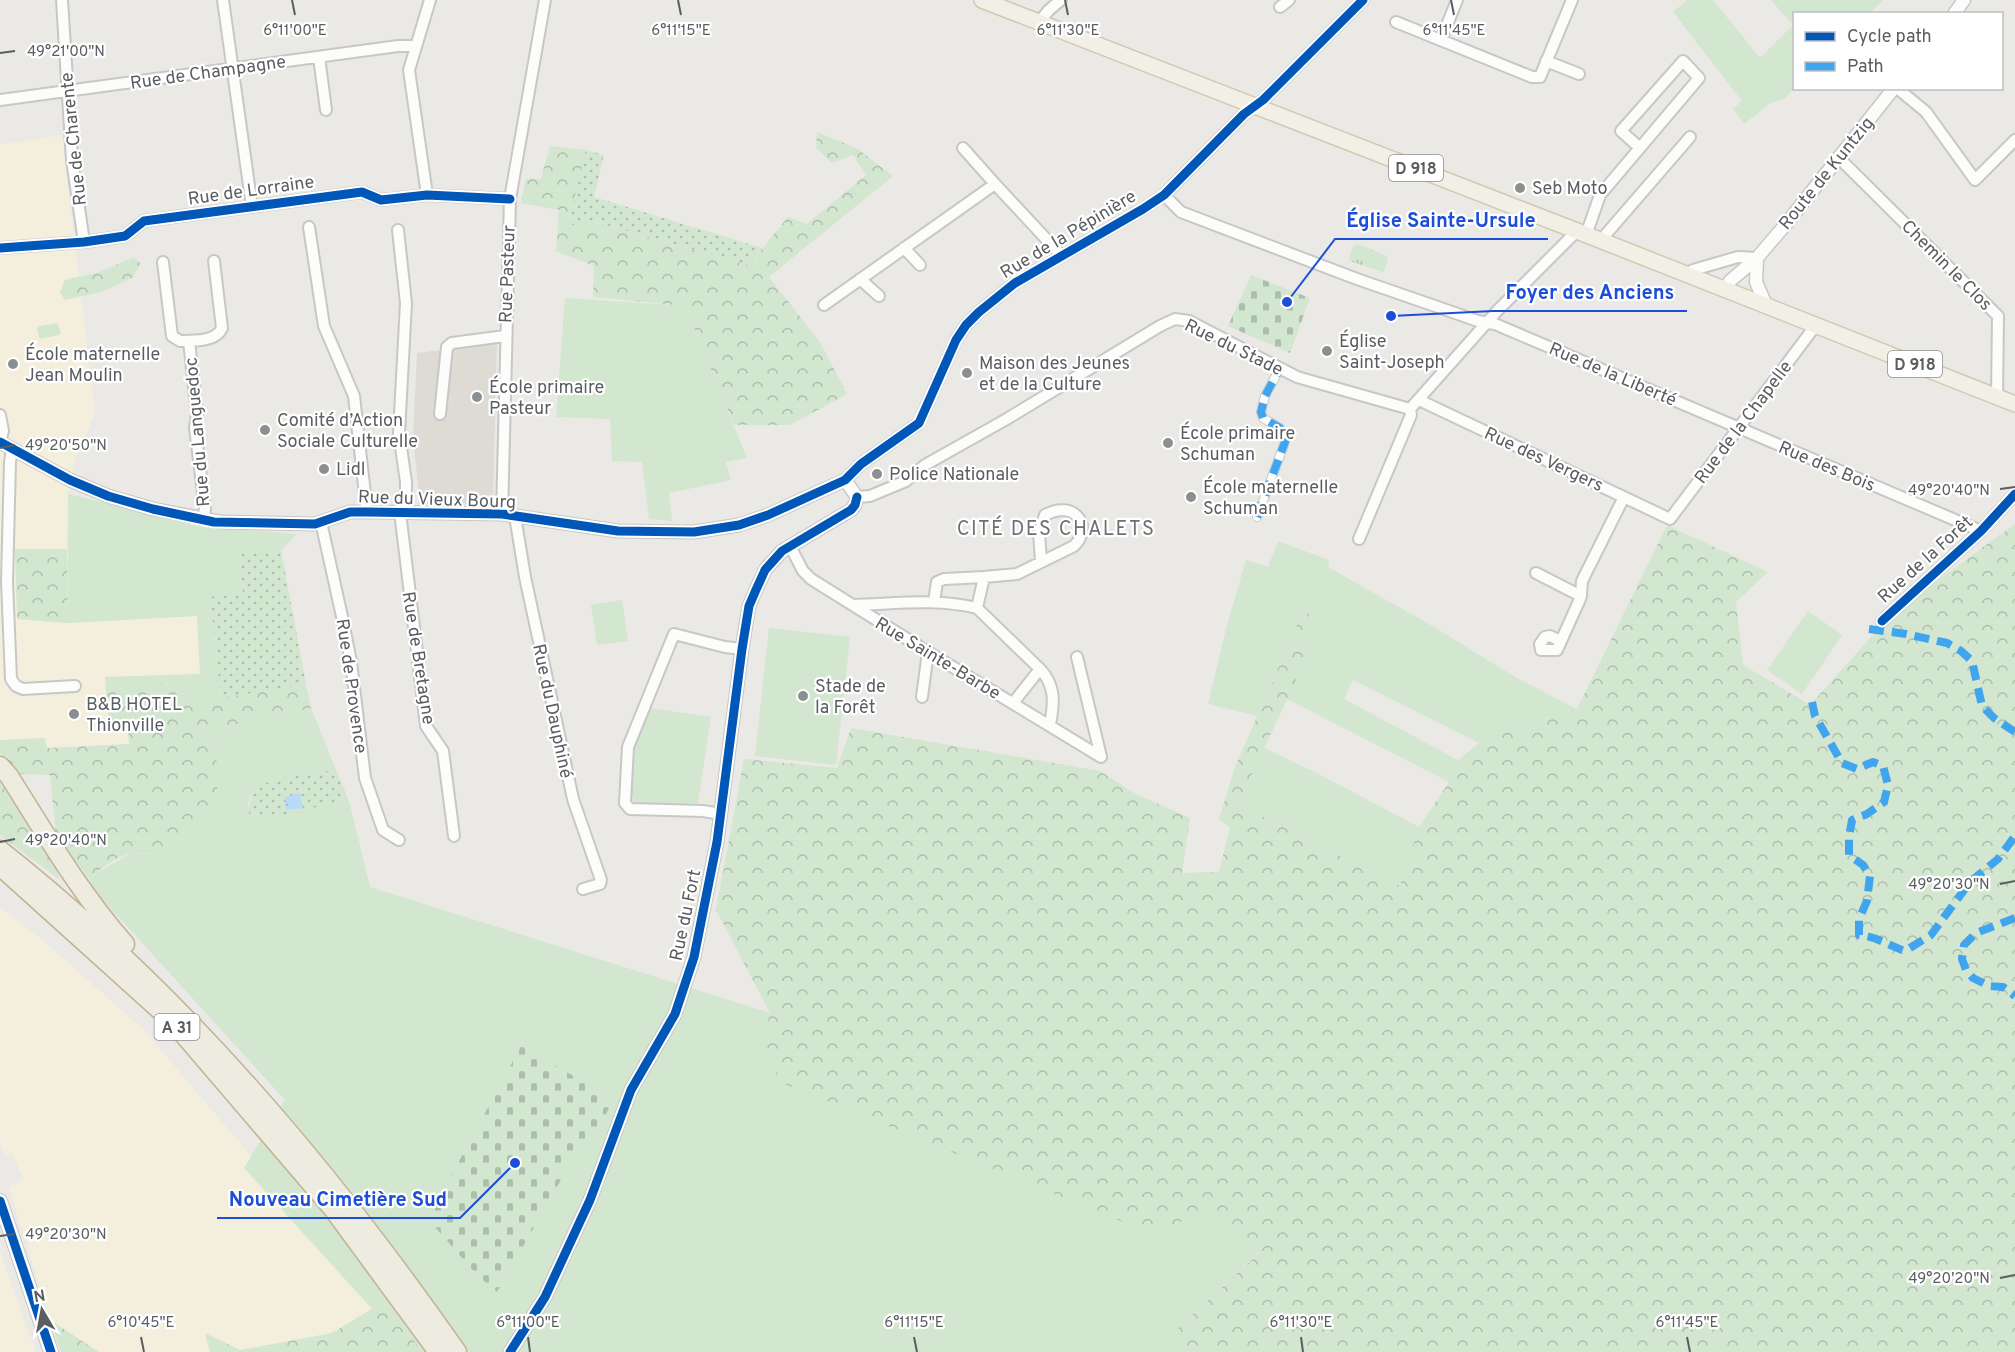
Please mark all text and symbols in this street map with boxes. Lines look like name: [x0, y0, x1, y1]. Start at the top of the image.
legend: [1793, 12, 2003, 90]
text: 6°11'00"E: [263, 22, 327, 41]
text: 6°11'15"E: [651, 22, 711, 41]
text: 6°11'30"E: [1036, 22, 1100, 41]
text: 6°11'45"E: [1422, 22, 1486, 41]
text: Cycle path: [1847, 26, 1932, 49]
text: 49°21'00"N: [27, 43, 105, 62]
street label: Rue de Champagne: [129, 51, 288, 96]
text: Path: [1847, 56, 1884, 79]
street label: Rue de Charente: [56, 71, 93, 207]
street label: Route de Kuntzig: [1775, 113, 1880, 235]
road number: D 918: [1389, 155, 1443, 181]
street label: Rue de Lorraine: [187, 171, 316, 212]
place label: Seb Moto: [1532, 178, 1608, 201]
marker: Seb Moto: [1513, 181, 1527, 195]
street label: Rue de la Pépinière: [997, 186, 1141, 285]
callout: Église Sainte-Ursule: [1335, 201, 1548, 239]
text: Église Sainte-Ursule: [1346, 207, 1536, 235]
street label: Chemin le Clos: [1896, 216, 1996, 316]
street label: Rue Pasteur: [495, 225, 522, 323]
callout: Foyer des Anciens: [1493, 273, 1687, 311]
text: Foyer des Anciens: [1506, 281, 1674, 307]
street label: Rue du Stade: [1180, 315, 1286, 382]
place label: Église Saint-Joseph: [1339, 329, 1445, 375]
street label: Rue de la Liberté: [1545, 338, 1680, 413]
place label: École maternelle Jean Moulin: [25, 342, 160, 388]
marker: Église Saint-Joseph: [1320, 344, 1334, 358]
road number: D 918: [1888, 351, 1942, 377]
place label: Maison des Jeunes et de la Culture: [979, 353, 1130, 397]
street label: Rue du Languedoc: [181, 356, 216, 508]
marker: École maternelle Jean Moulin: [6, 357, 20, 371]
street label: Rue de la Chapelle: [1690, 357, 1798, 489]
marker: Maison des Jeunes et de la Culture: [960, 366, 974, 380]
place label: École primaire Pasteur: [489, 375, 604, 421]
marker: École primaire Pasteur: [470, 390, 484, 404]
place label: Comité d’Action Sociale Culturelle: [277, 410, 418, 454]
place label: École primaire Schuman: [1180, 421, 1295, 467]
marker: Comité d’Action Sociale Culturelle: [258, 423, 272, 437]
street label: Rue des Vergers: [1480, 423, 1607, 498]
marker: École primaire Schuman: [1161, 436, 1175, 450]
text: 49°20'50"N: [25, 437, 107, 456]
street label: Rue des Bois: [1775, 437, 1878, 498]
place label: Lidl: [336, 459, 365, 482]
marker: Lidl: [317, 462, 331, 476]
place label: Police Nationale: [889, 464, 1019, 487]
marker: Police Nationale: [870, 467, 884, 481]
place label: École maternelle Schuman: [1203, 475, 1338, 521]
text: 49°20'40"N: [1908, 482, 1990, 501]
street label: Rue du Vieux Bourg: [358, 486, 516, 515]
marker: École maternelle Schuman: [1184, 490, 1198, 504]
street label: Rue de la Forêt: [1874, 511, 1978, 609]
district label: CITÉ DES CHALETS: [957, 515, 1155, 543]
street label: Rue de Bretagne: [396, 590, 439, 726]
street label: Rue Sainte-Barbe: [870, 613, 1004, 706]
street label: Rue de Provence: [330, 617, 371, 755]
street label: Rue du Dauphiné: [526, 642, 577, 781]
place label: Stade de la Forêt: [815, 676, 886, 720]
marker: Stade de la Forêt: [796, 689, 810, 703]
place label: B&B HOTEL Thionville: [86, 694, 182, 738]
marker: B&B HOTEL Thionville: [67, 707, 81, 721]
text: 49°20'40"N: [25, 832, 107, 851]
street label: Rue du Fort: [666, 868, 707, 963]
text: 49°20'30"N: [1908, 876, 1990, 895]
road number: A 31: [154, 1014, 200, 1040]
callout: Nouveau Cimetière Sud: [217, 1180, 460, 1218]
text: Nouveau Cimetière Sud: [229, 1188, 447, 1214]
text: 49°20'30"N: [25, 1226, 107, 1245]
text: 49°20'20"N: [1908, 1270, 1990, 1289]
north arrow: [12, 1280, 72, 1340]
text: N: [32, 1286, 47, 1308]
text: 6°10'45"E: [107, 1314, 175, 1333]
text: 6°11'00"E: [496, 1314, 560, 1333]
text: 6°11'15"E: [884, 1314, 944, 1333]
text: 6°11'30"E: [1269, 1314, 1333, 1333]
text: 6°11'45"E: [1655, 1314, 1719, 1333]

